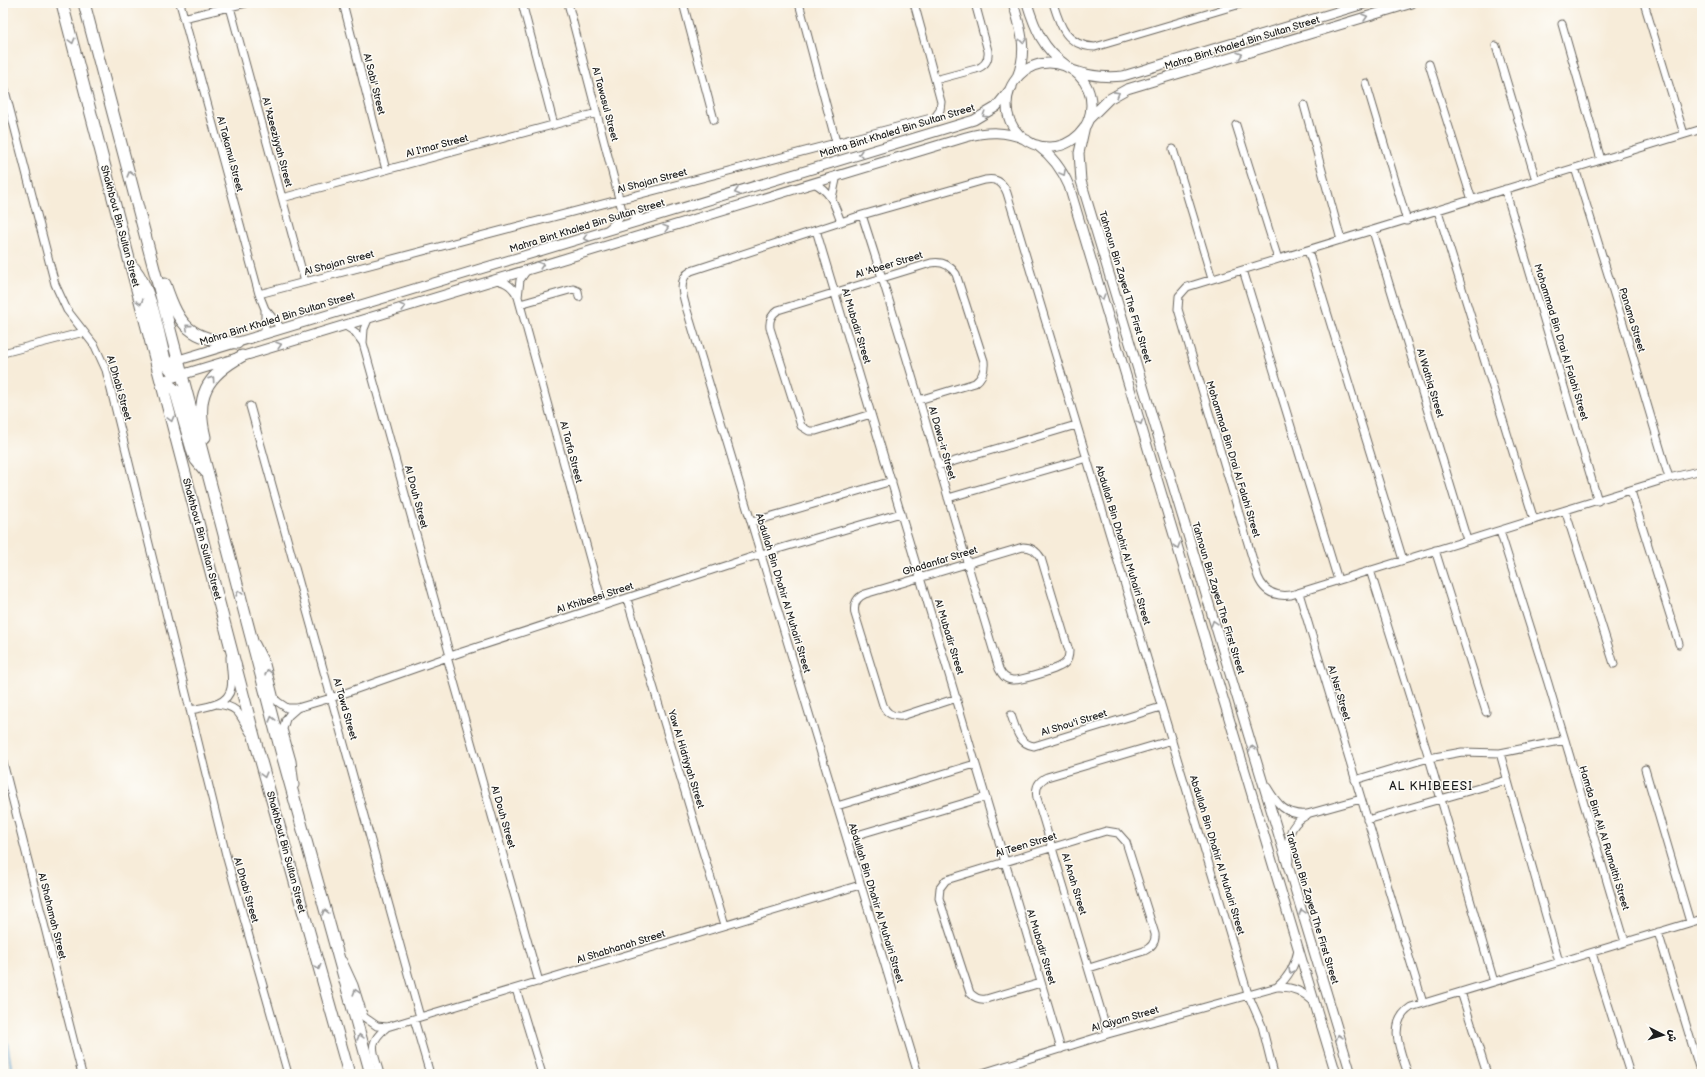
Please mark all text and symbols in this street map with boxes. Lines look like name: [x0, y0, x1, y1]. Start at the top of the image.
one-way arrow: [1361, 13, 1368, 22]
street label: Mahra Bint Khaled Bin Sultan Street: [1163, 14, 1321, 72]
one-way arrow: [67, 38, 75, 44]
one-way arrow: [1018, 38, 1027, 44]
one-way arrow: [1237, 51, 1244, 59]
street label: Al Sabi' Street: [361, 52, 387, 116]
street label: Al Tawasul Street: [589, 66, 621, 142]
one-way arrow: [1113, 92, 1120, 99]
street label: Al 'Azeeziyyah Street: [259, 96, 295, 188]
street label: Mahra Bint Khaled Bin Sultan Street: [818, 102, 976, 160]
one-way arrow: [982, 110, 989, 117]
street label: Al Takamul Street: [214, 115, 246, 193]
street label: Al I'mar Street: [405, 132, 469, 160]
one-way arrow: [858, 149, 865, 158]
street label: Shakhbout Bin Sultan Street: [98, 164, 142, 288]
street label: Al Shajan Street: [616, 166, 688, 196]
one-way arrow: [1058, 169, 1066, 177]
one-way arrow: [126, 170, 135, 177]
one-way arrow: [733, 187, 740, 196]
street label: Mahra Bint Khaled Bin Sultan Street: [508, 197, 666, 255]
street label: Tahnoun Bin Zayed The First Street: [1096, 210, 1154, 364]
one-way arrow: [662, 224, 669, 233]
one-way arrow: [582, 233, 589, 242]
street label: Al Shajan Street: [303, 248, 375, 278]
street label: Al 'Abeer Street: [854, 249, 924, 281]
one-way arrow: [538, 261, 545, 270]
street label: Mohammad Bin Drai Al Falahi Street: [1531, 262, 1591, 422]
street label: Panama Street: [1617, 286, 1647, 354]
street label: Al Mubadir Street: [839, 287, 873, 365]
street label: Mahra Bint Khaled Bin Sultan Street: [198, 290, 356, 348]
one-way arrow: [1097, 293, 1106, 300]
one-way arrow: [136, 299, 144, 305]
one-way arrow: [400, 303, 407, 312]
one-way arrow: [185, 325, 193, 332]
one-way arrow: [275, 341, 282, 350]
street label: Al Wathiq Street: [1414, 347, 1446, 419]
street label: Al Dhabi Street: [104, 354, 134, 422]
one-way arrow: [207, 376, 215, 383]
street label: Mohammad Bin Drai Al Falahi Street: [1203, 379, 1263, 539]
street label: Al Dawa-ir Street: [926, 405, 958, 481]
one-way arrow: [166, 415, 175, 422]
one-way arrow: [1135, 418, 1144, 425]
street label: Al Tarfa Street: [557, 420, 585, 484]
street label: Al Douh Street: [402, 464, 430, 530]
street label: Abdullah Bin Dhahir Al Muhairi Street: [1093, 464, 1153, 626]
street label: Shakhbout Bin Sultan Street: [180, 477, 224, 601]
street label: Abdullah Bin Dhahir Al Muhairi Street: [753, 512, 813, 674]
street label: Tahnoun Bin Zayed The First Street: [1189, 521, 1247, 675]
one-way arrow: [1172, 542, 1181, 549]
street label: Ghadanfar Street: [901, 544, 979, 578]
street label: Al Khibeesi Street: [555, 580, 635, 616]
one-way arrow: [235, 590, 243, 596]
street label: Al Mubadir Street: [932, 598, 966, 676]
one-way arrow: [1210, 620, 1219, 627]
street label: Al Nsr Street: [1325, 664, 1353, 722]
one-way arrow: [264, 669, 273, 676]
street label: Al Tawd Street: [330, 677, 360, 741]
street label: Yaw Al Hidriyyah Street: [665, 707, 707, 810]
street label: Al Shou'i Street: [1040, 707, 1108, 739]
one-way arrow: [268, 715, 277, 722]
one-way arrow: [1248, 744, 1257, 751]
street label: Hamda Bint Ali Al Rumaithi Street: [1576, 764, 1632, 912]
one-way arrow: [259, 771, 268, 778]
street label: Abdullah Bin Dhahir Al Muhairi Street: [1187, 774, 1247, 936]
district label: AL KHIBEESI: [1389, 779, 1473, 794]
street label: Al Douh Street: [488, 784, 518, 850]
street label: Shakhbout Bin Sultan Street: [264, 790, 308, 914]
street label: Abdullah Bin Dhahir Al Muhairi Street: [846, 822, 906, 984]
street label: Al Teen Street: [994, 830, 1058, 860]
street label: Tahnoun Bin Zayed The First Street: [1283, 831, 1341, 985]
street label: Al Anah Street: [1059, 852, 1089, 916]
street label: Al Dhabi Street: [231, 856, 261, 924]
street label: Al Shahamah Street: [35, 872, 69, 960]
one-way arrow: [321, 908, 330, 915]
street label: Al Mubadir Street: [1024, 908, 1058, 986]
one-way arrow: [1298, 909, 1307, 916]
street label: Al Shabhanah Street: [575, 928, 667, 966]
one-way arrow: [313, 964, 322, 971]
one-way arrow: [1288, 967, 1295, 974]
one-way arrow: [352, 989, 361, 996]
street label: Al Qiyam Street: [1090, 1004, 1160, 1034]
north arrow: [1643, 1015, 1683, 1055]
text: ش: [1665, 1029, 1680, 1043]
one-way arrow: [357, 1033, 365, 1040]
one-way arrow: [1335, 1033, 1344, 1040]

